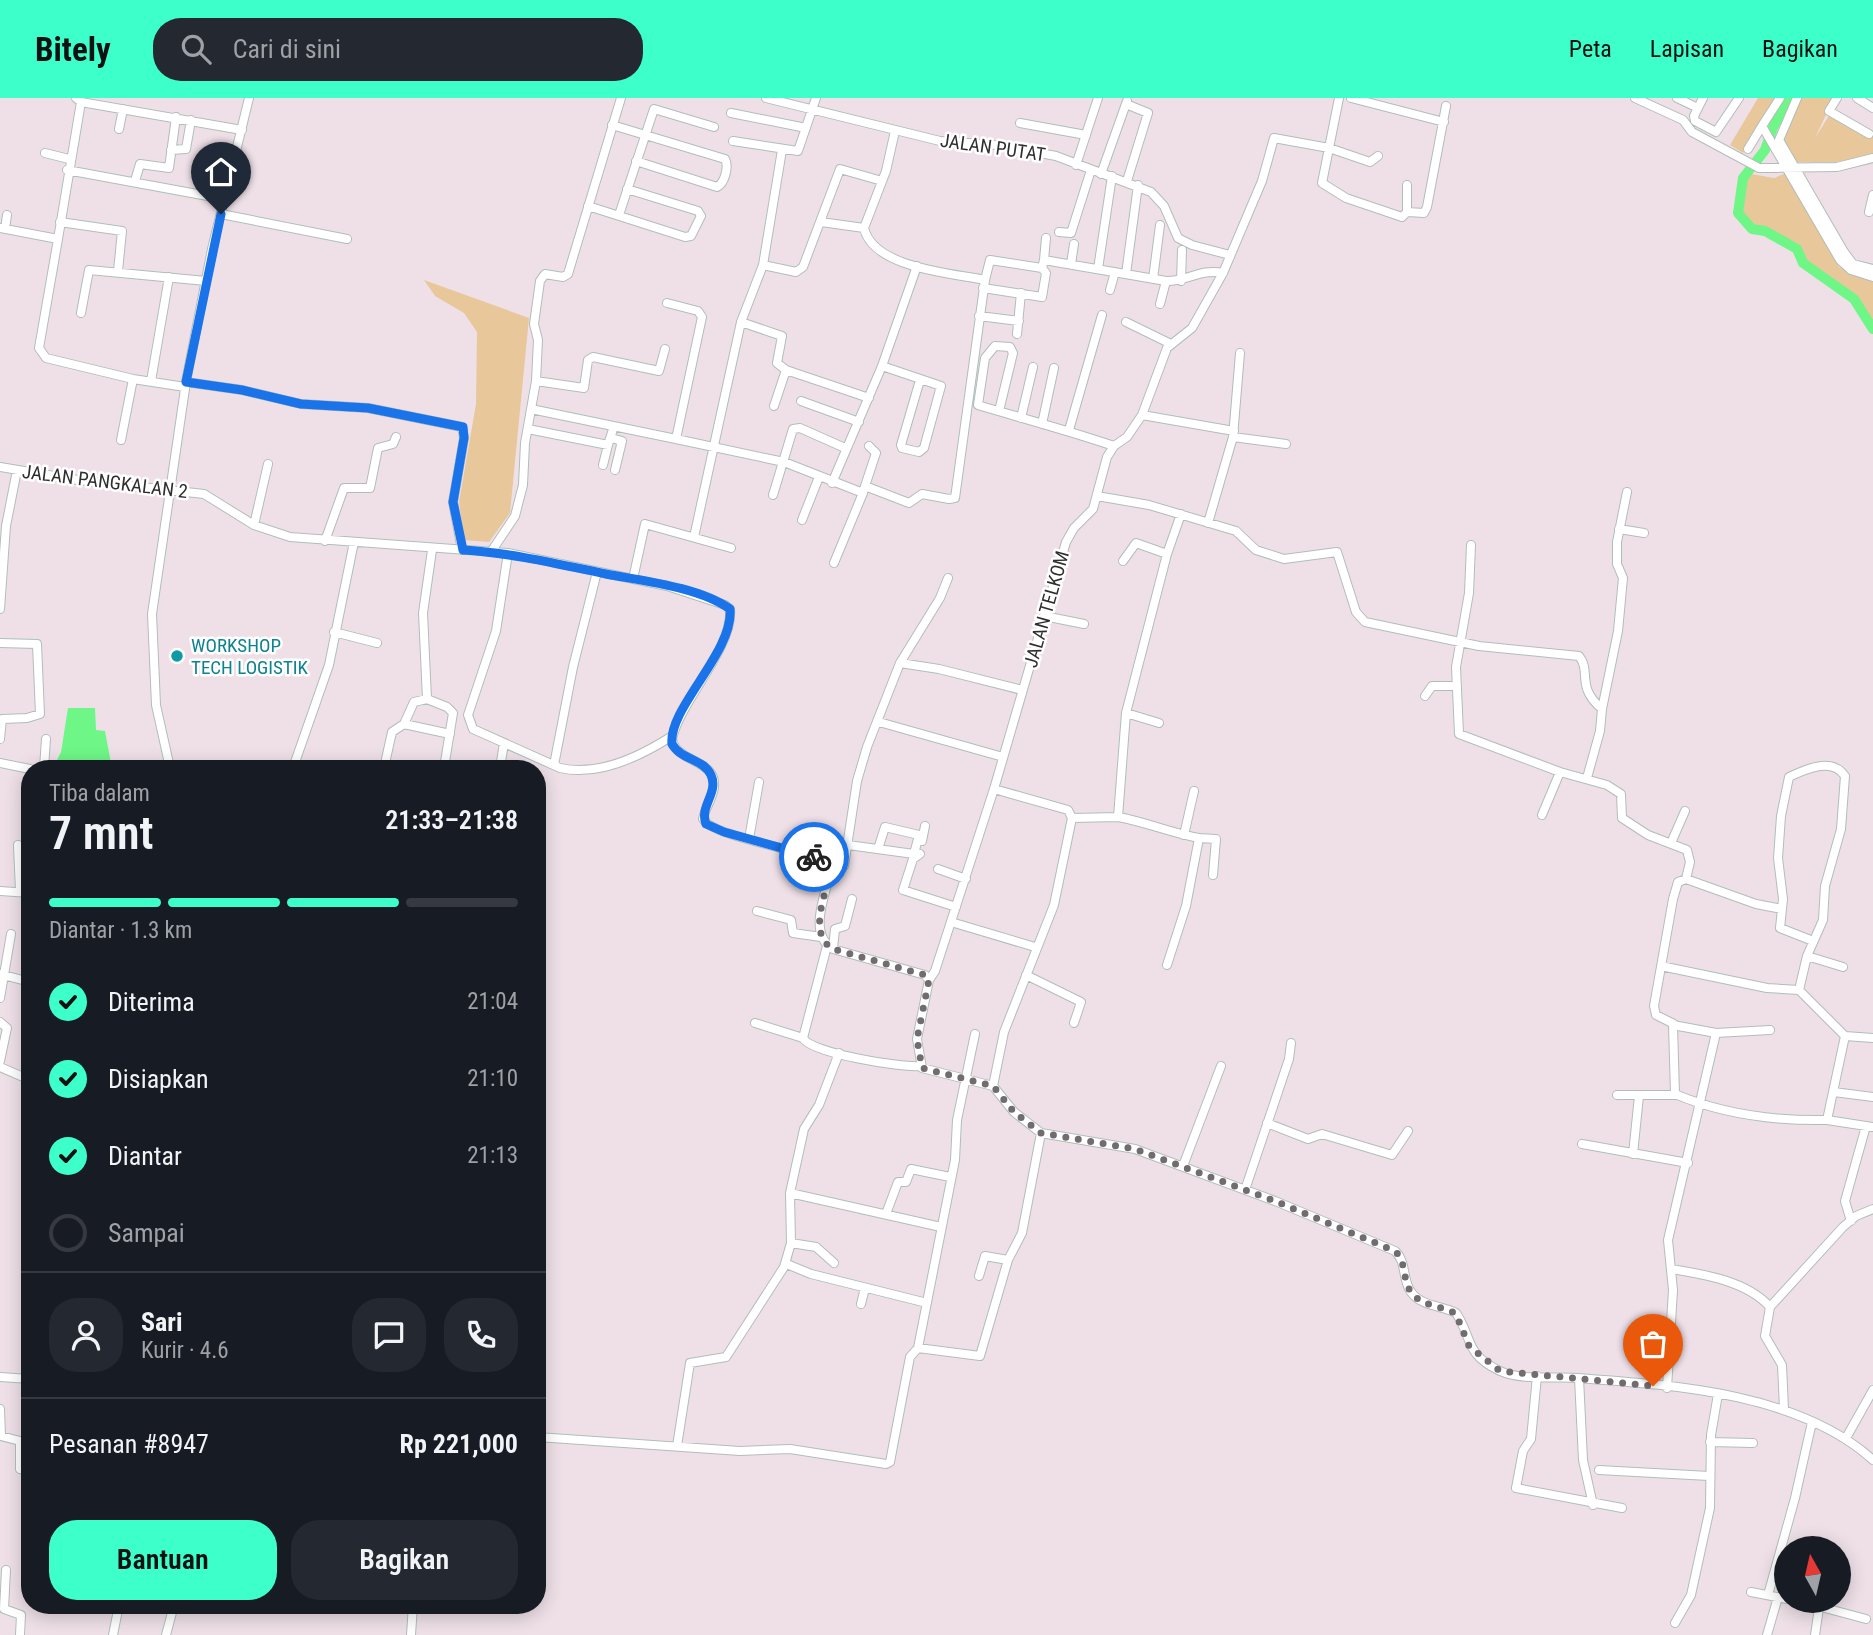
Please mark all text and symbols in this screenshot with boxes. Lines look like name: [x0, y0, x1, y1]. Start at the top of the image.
search box: [153, 18, 643, 81]
text: Bitely: [35, 30, 111, 69]
icon: search: [177, 30, 215, 68]
text: Cari di sini: [233, 34, 341, 64]
text: Peta: [1569, 35, 1612, 63]
text: Lapisan: [1650, 35, 1724, 63]
text: Bagikan: [1762, 35, 1838, 63]
street label: JALAN PUTAT: [939, 129, 1047, 166]
pin: [191, 142, 251, 214]
icon: home: [202, 153, 240, 191]
street label: JALAN PANGKALAN 2: [21, 460, 189, 503]
street label: JALAN TELKOM: [1019, 548, 1074, 670]
place label: WORKSHOP TECH LOGISTIK: [191, 634, 309, 679]
marker: WORKSHOP TECH LOGISTIK: [169, 648, 185, 664]
text: Tiba dalam: [49, 780, 150, 807]
text: 21:33–21:38: [385, 805, 518, 835]
text: 7 mnt: [49, 806, 154, 860]
courier: [779, 822, 849, 892]
icon: bike: [795, 838, 833, 876]
text: Diantar · 1.3 km: [49, 917, 192, 944]
icon: check: [49, 983, 87, 1021]
text: Diterima: [108, 987, 195, 1017]
text: 21:04: [467, 988, 518, 1015]
icon: check: [49, 1060, 87, 1098]
text: Disiapkan: [108, 1064, 209, 1094]
text: 21:10: [467, 1065, 518, 1092]
icon: check: [49, 1137, 87, 1175]
text: Diantar: [108, 1141, 182, 1171]
text: 21:13: [467, 1142, 518, 1169]
text: Sampai: [108, 1218, 185, 1248]
button: person: [49, 1298, 123, 1372]
button: chat: [352, 1298, 426, 1372]
button: phone: [444, 1298, 518, 1372]
text: Sari: [141, 1307, 182, 1337]
pin: [1623, 1314, 1683, 1386]
icon: bag: [1634, 1325, 1672, 1363]
text: Kurir · 4.6: [141, 1337, 229, 1364]
text: Pesanan #8947: [49, 1429, 209, 1459]
text: Rp 221,000: [400, 1429, 518, 1459]
button: Bantuan: [49, 1520, 277, 1600]
button: Bagikan: [291, 1520, 518, 1600]
north arrow: [1774, 1536, 1852, 1614]
map controls: [1774, 1536, 1851, 1613]

